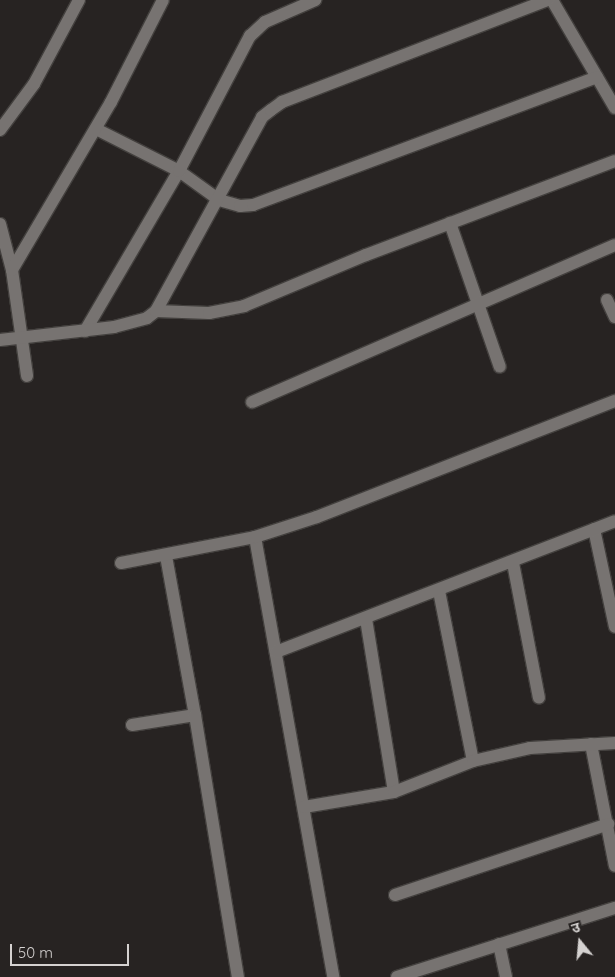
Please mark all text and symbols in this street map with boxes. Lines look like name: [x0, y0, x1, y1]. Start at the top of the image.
north arrow: [555, 917, 605, 967]
text: उ: [569, 918, 582, 937]
scale bar: [12, 934, 131, 966]
text: 50 m: [18, 943, 53, 962]

